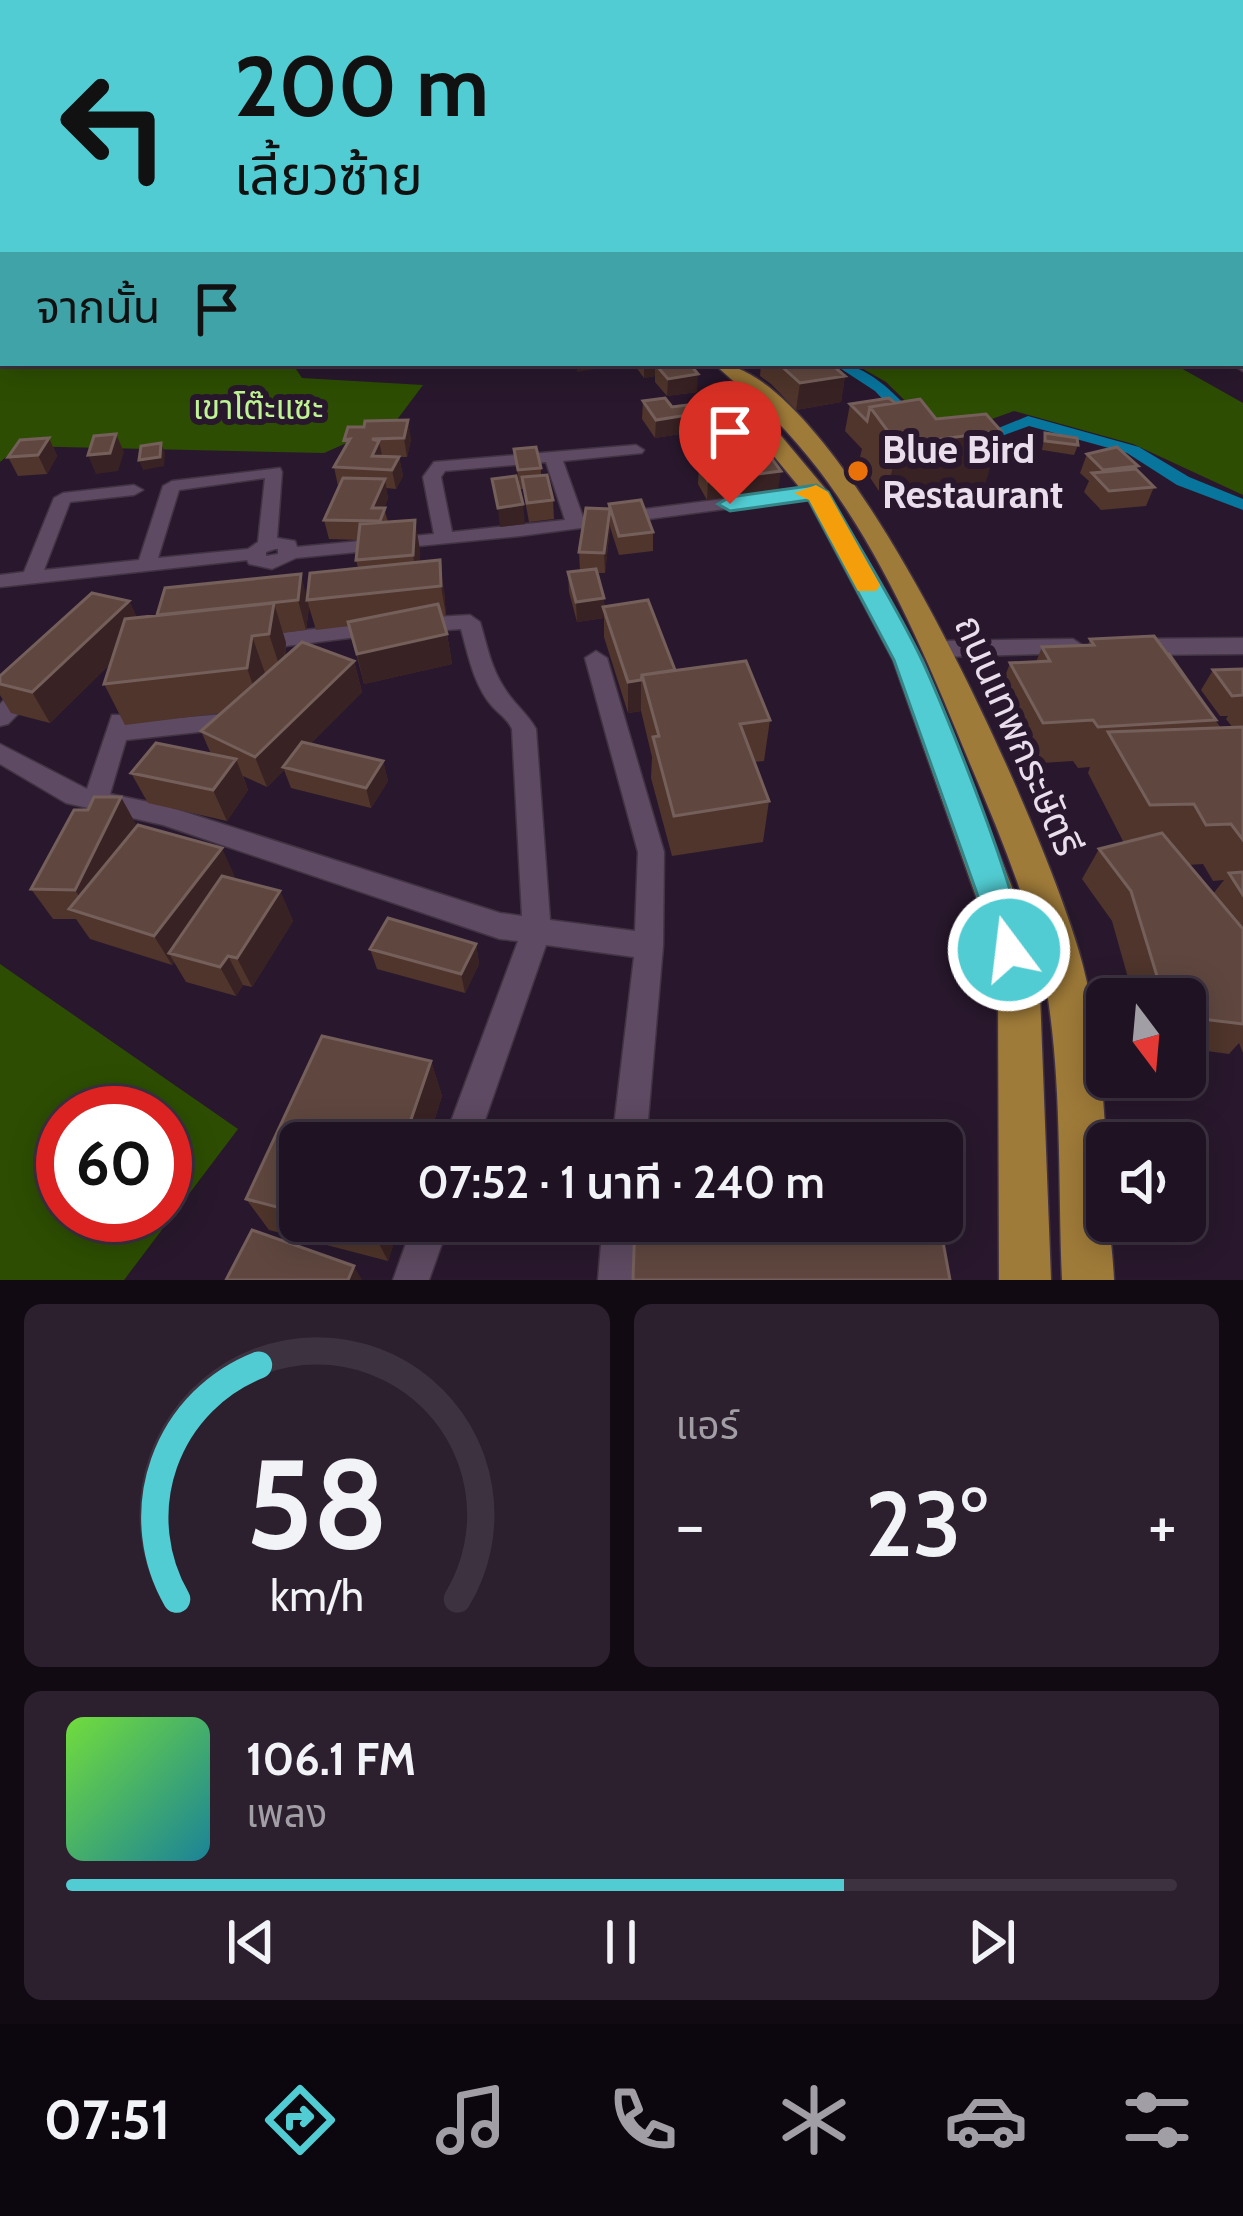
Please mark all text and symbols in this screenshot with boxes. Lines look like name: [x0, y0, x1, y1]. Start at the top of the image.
text: 200 m: [234, 35, 489, 137]
icon: left: [36, 48, 192, 204]
text: เลี้ยวซ้าย: [234, 142, 423, 208]
icon: arrive: [184, 276, 250, 342]
text: จากนั้น: [36, 280, 160, 334]
pin: [679, 381, 781, 504]
park label: เขาโต๊ะแซะ: [193, 387, 323, 427]
icon: arrive: [697, 399, 763, 465]
place label: Blue Bird Restaurant: [882, 425, 1063, 518]
marker: Blue Bird Restaurant: [845, 458, 871, 484]
street label: ถนนเทพกระษัตรี: [945, 607, 1093, 863]
position arrow: [946, 887, 1072, 1013]
north arrow: [1086, 978, 1206, 1098]
map controls: [1086, 978, 1206, 1242]
speed limit sign: 60: [36, 1086, 192, 1242]
button: sound: [1086, 1122, 1206, 1242]
text: 07:52 · 1 นาที · 240 m: [417, 1155, 825, 1209]
text: แอร์: [676, 1401, 739, 1449]
text: 58: [246, 1428, 388, 1579]
text: 23°: [865, 1469, 987, 1579]
text: −: [676, 1484, 705, 1565]
text: +: [1148, 1484, 1177, 1565]
text: km/h: [270, 1569, 364, 1621]
text: 106.1 FM: [246, 1732, 416, 1786]
text: เพลง: [246, 1789, 327, 1837]
icon: previous: [218, 1909, 284, 1975]
icon: pause: [588, 1909, 654, 1975]
icon: next: [959, 1909, 1025, 1975]
icon: directions: [258, 2078, 342, 2162]
icon: music: [429, 2078, 513, 2162]
icon: phone: [601, 2078, 685, 2162]
icon: climate: [772, 2078, 856, 2162]
icon: car: [944, 2078, 1028, 2162]
icon: filters: [1115, 2078, 1199, 2162]
text: 07:51: [44, 2087, 170, 2153]

